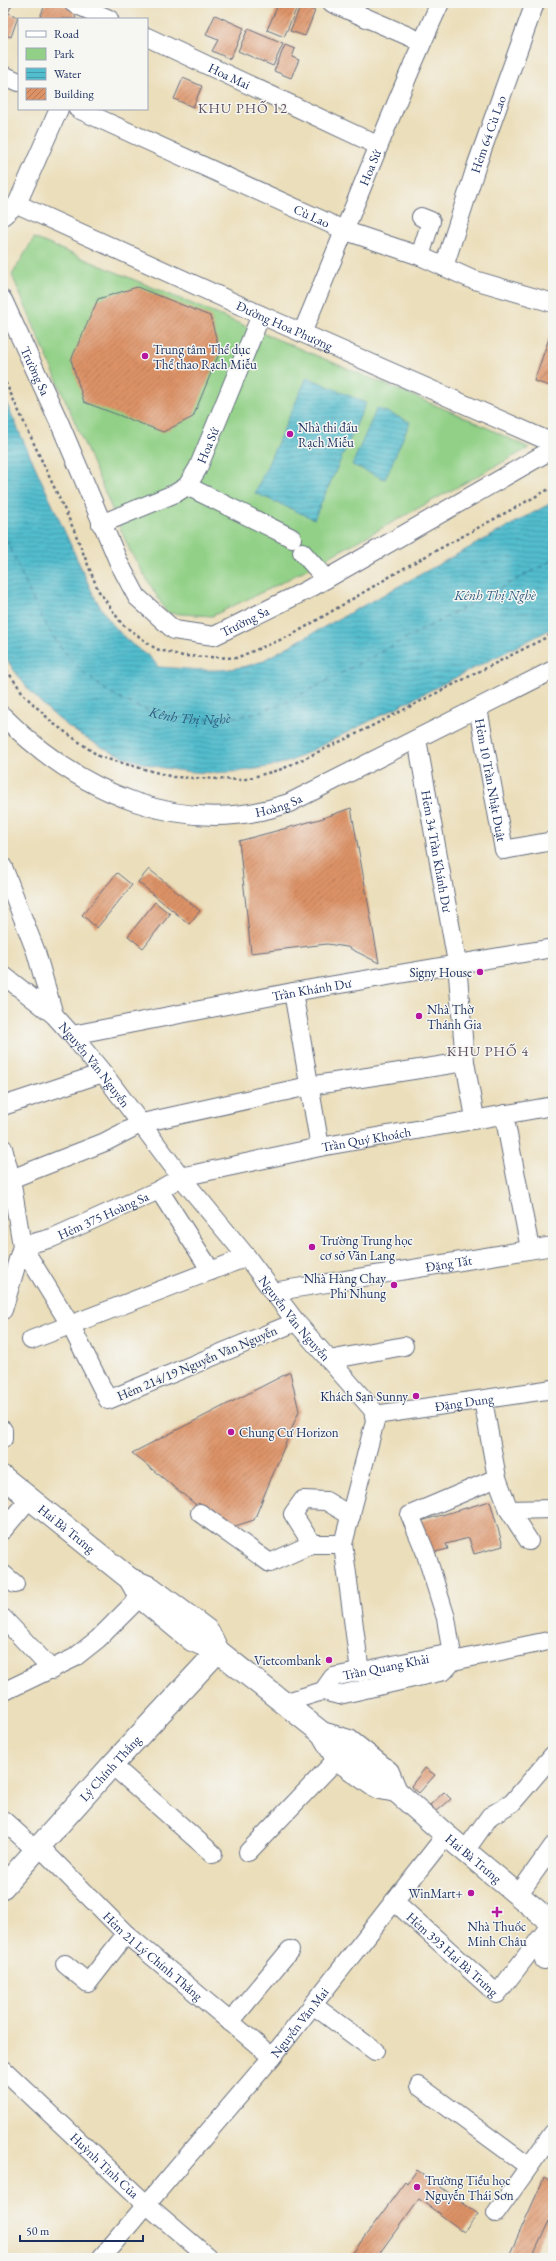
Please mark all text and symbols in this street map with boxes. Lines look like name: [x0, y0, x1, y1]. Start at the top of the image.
legend: [18, 18, 148, 110]
text: Road: [54, 26, 80, 42]
text: Park: [54, 46, 75, 62]
street label: Hoa Mai: [206, 59, 253, 93]
text: Water: [54, 66, 81, 82]
text: Building: [54, 86, 95, 102]
street label: Hẻm 64 Cù Lao: [466, 93, 510, 175]
district label: KHU PHỐ 12: [198, 99, 288, 117]
street label: Hoa Sứ: [355, 146, 385, 188]
street label: Cù Lao: [291, 200, 333, 231]
street label: Đường Hoa Phượng: [234, 297, 336, 354]
place label: Trung tâm Thể dục Thể thao Rạch Miễu: [153, 341, 257, 373]
street label: Trường Sa: [17, 344, 55, 399]
marker: Trung tâm Thể dục Thể thao Rạch Miễu: [140, 351, 150, 361]
place label: Nhà thi đấu Rạch Miễu: [298, 419, 358, 451]
street label: Hoa Sứ: [192, 424, 223, 466]
marker: Nhà thi đấu Rạch Miễu: [285, 429, 295, 439]
water label: Kênh Thị Nghè: [453, 586, 536, 604]
street label: Trường Sa: [217, 601, 272, 640]
water label: Kênh Thị Nghè: [146, 702, 232, 728]
street label: Hẻm 10 Trần Nhật Duật: [472, 717, 511, 843]
street label: Hoàng Sa: [253, 789, 305, 820]
street label: Hẻm 34 Trần Khánh Dư: [418, 789, 456, 914]
place label: Signy House: [409, 964, 472, 981]
marker: Signy House: [475, 967, 485, 977]
street label: Trần Khánh Dư: [270, 974, 353, 1004]
place label: Nhà Thờ Thánh Gia: [427, 1001, 482, 1033]
marker: Nhà Thờ Thánh Gia: [414, 1011, 424, 1021]
street label: Nguyễn Văn Nguyễn: [55, 1018, 134, 1111]
district label: KHU PHỐ 4: [447, 1042, 529, 1060]
street label: Trần Quý Khoách: [320, 1123, 412, 1155]
street label: Hẻm 375 Hoàng Sa: [55, 1187, 152, 1243]
place label: Trường Trung học cơ sở Văn Lang: [320, 1232, 413, 1264]
marker: Trường Trung học cơ sở Văn Lang: [307, 1242, 317, 1252]
street label: Ðặng Tất: [424, 1251, 473, 1275]
place label: Nhà Hàng Chay Phi Nhung: [304, 1270, 386, 1302]
street label: Nguyễn Văn Nguyễn: [255, 1272, 334, 1364]
marker: Nhà Hàng Chay Phi Nhung: [389, 1280, 399, 1290]
street label: Hẻm 214/19 Nguyễn Văn Nguyễn: [114, 1321, 280, 1404]
place label: Khách Sạn Sunny: [320, 1388, 408, 1405]
street label: Đặng Dung: [433, 1389, 495, 1415]
marker: Khách Sạn Sunny: [411, 1391, 421, 1401]
place label: Chung Cư Horizon: [239, 1424, 339, 1441]
marker: Chung Cư Horizon: [226, 1427, 236, 1437]
street label: Hai Bà Trưng: [35, 1500, 99, 1557]
street label: Trần Quang Khải: [341, 1649, 430, 1683]
place label: Vietcombank: [254, 1652, 322, 1669]
marker: Vietcombank: [324, 1655, 334, 1665]
street label: Lý Chính Thắng: [75, 1731, 145, 1805]
street label: Hai Bà Trưng: [442, 1830, 506, 1887]
place label: WinMart+: [409, 1885, 463, 1902]
marker: WinMart+: [466, 1888, 476, 1898]
street label: Hẻm 21 Lý Chính Thắng: [100, 1907, 207, 2004]
marker: Nhà Thuốc Minh Châu: [492, 1907, 502, 1917]
street label: Hẻm 393 Hai Bà Trưng: [403, 1908, 502, 2000]
place label: Nhà Thuốc Minh Châu: [467, 1918, 527, 1950]
street label: Nguyễn Văn Mai: [266, 1984, 332, 2061]
street label: Huỳnh Tịnh Của: [67, 2128, 143, 2202]
place label: Trường Tiểu học Nguyễn Thái Sơn: [425, 2172, 514, 2204]
marker: Trường Tiểu học Nguyễn Thái Sơn: [412, 2182, 422, 2192]
scale bar: [20, 2217, 143, 2243]
text: 50 m: [26, 2223, 50, 2239]

